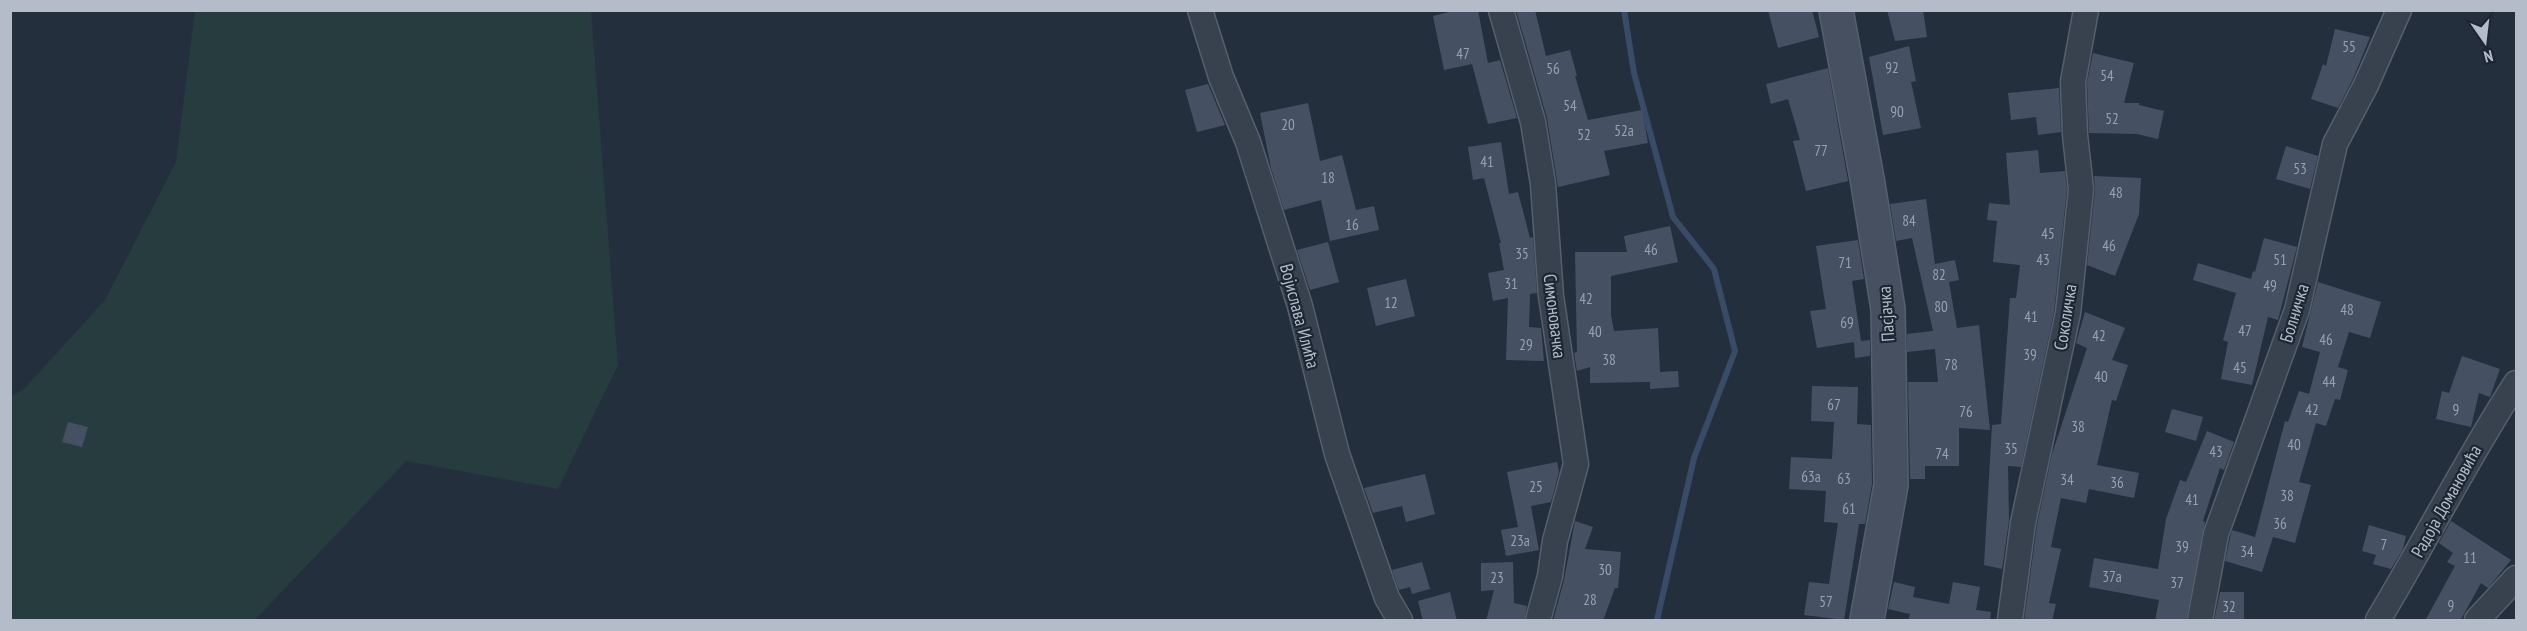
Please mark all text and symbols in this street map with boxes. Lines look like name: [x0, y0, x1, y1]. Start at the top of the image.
north arrow: [2455, 12, 2515, 72]
house number: 55: [2342, 37, 2356, 56]
house number: 47: [1456, 44, 1470, 63]
text: N: [2482, 46, 2495, 67]
house number: 92: [1885, 58, 1899, 77]
house number: 56: [1546, 59, 1560, 78]
house number: 54: [2100, 66, 2114, 85]
house number: 54: [1563, 96, 1577, 115]
house number: 90: [1890, 102, 1904, 121]
house number: 52: [2105, 109, 2119, 128]
house number: 20: [1281, 115, 1295, 134]
house number: 52a: [1614, 121, 1634, 140]
house number: 52: [1577, 125, 1591, 144]
house number: 77: [1814, 141, 1828, 160]
house number: 41: [1480, 152, 1494, 171]
house number: 53: [2293, 159, 2307, 178]
house number: 18: [1321, 168, 1335, 187]
house number: 48: [2109, 183, 2123, 202]
house number: 84: [1902, 211, 1916, 230]
house number: 16: [1345, 215, 1359, 234]
house number: 45: [2041, 224, 2055, 243]
house number: 46: [2102, 236, 2116, 255]
house number: 46: [1644, 240, 1658, 259]
house number: 35: [1515, 244, 1529, 263]
house number: 43: [2036, 250, 2050, 269]
house number: 51: [2273, 250, 2287, 269]
house number: 71: [1838, 253, 1852, 272]
street label: Војислава Илића: [1275, 261, 1325, 371]
house number: 82: [1932, 265, 1946, 284]
street label: Симоновачка: [1538, 273, 1572, 359]
house number: 31: [1504, 274, 1518, 293]
house number: 49: [2263, 276, 2277, 295]
street label: Болничка: [2274, 281, 2314, 345]
street label: Соколичка: [2048, 282, 2082, 352]
street label: Пасјачка: [1873, 286, 1899, 342]
house number: 42: [1579, 289, 1593, 308]
house number: 12: [1384, 293, 1398, 312]
house number: 80: [1934, 297, 1948, 316]
house number: 48: [2340, 300, 2354, 319]
house number: 41: [2024, 307, 2038, 326]
house number: 69: [1840, 313, 1854, 332]
house number: 47: [2238, 321, 2252, 340]
house number: 40: [1588, 322, 1602, 341]
house number: 42: [2092, 326, 2106, 345]
house number: 46: [2319, 330, 2333, 349]
house number: 29: [1519, 335, 1533, 354]
house number: 39: [2023, 345, 2037, 364]
house number: 38: [1602, 350, 1616, 369]
house number: 78: [1944, 355, 1958, 374]
house number: 45: [2233, 358, 2247, 377]
house number: 40: [2094, 367, 2108, 386]
house number: 44: [2322, 372, 2336, 391]
house number: 67: [1827, 395, 1841, 414]
house number: 42: [2305, 400, 2319, 419]
house number: 9: [2453, 400, 2459, 419]
house number: 76: [1959, 402, 1973, 421]
house number: 38: [2071, 417, 2085, 436]
house number: 40: [2287, 435, 2301, 454]
house number: 35: [2004, 439, 2018, 458]
street label: Радоја Домановића: [2406, 441, 2486, 561]
house number: 43: [2209, 442, 2223, 461]
house number: 74: [1935, 444, 1949, 463]
house number: 63a: [1801, 467, 1821, 486]
house number: 63: [1837, 469, 1851, 488]
house number: 34: [2060, 470, 2074, 489]
house number: 36: [2110, 473, 2124, 492]
house number: 25: [1529, 477, 1543, 496]
house number: 38: [2280, 486, 2294, 505]
house number: 41: [2185, 490, 2199, 509]
house number: 61: [1842, 499, 1856, 518]
house number: 36: [2273, 514, 2287, 533]
house number: 23a: [1510, 531, 1530, 550]
house number: 7: [2381, 535, 2387, 554]
house number: 39: [2175, 537, 2189, 556]
house number: 34: [2240, 542, 2254, 561]
house number: 11: [2463, 548, 2477, 567]
house number: 30: [1598, 560, 1612, 579]
house number: 37a: [2102, 567, 2122, 586]
house number: 23: [1490, 568, 1504, 587]
house number: 37: [2170, 573, 2184, 592]
house number: 28: [1583, 590, 1597, 609]
house number: 57: [1819, 592, 1833, 611]
house number: 9: [2448, 596, 2454, 615]
house number: 32: [2222, 597, 2236, 616]

